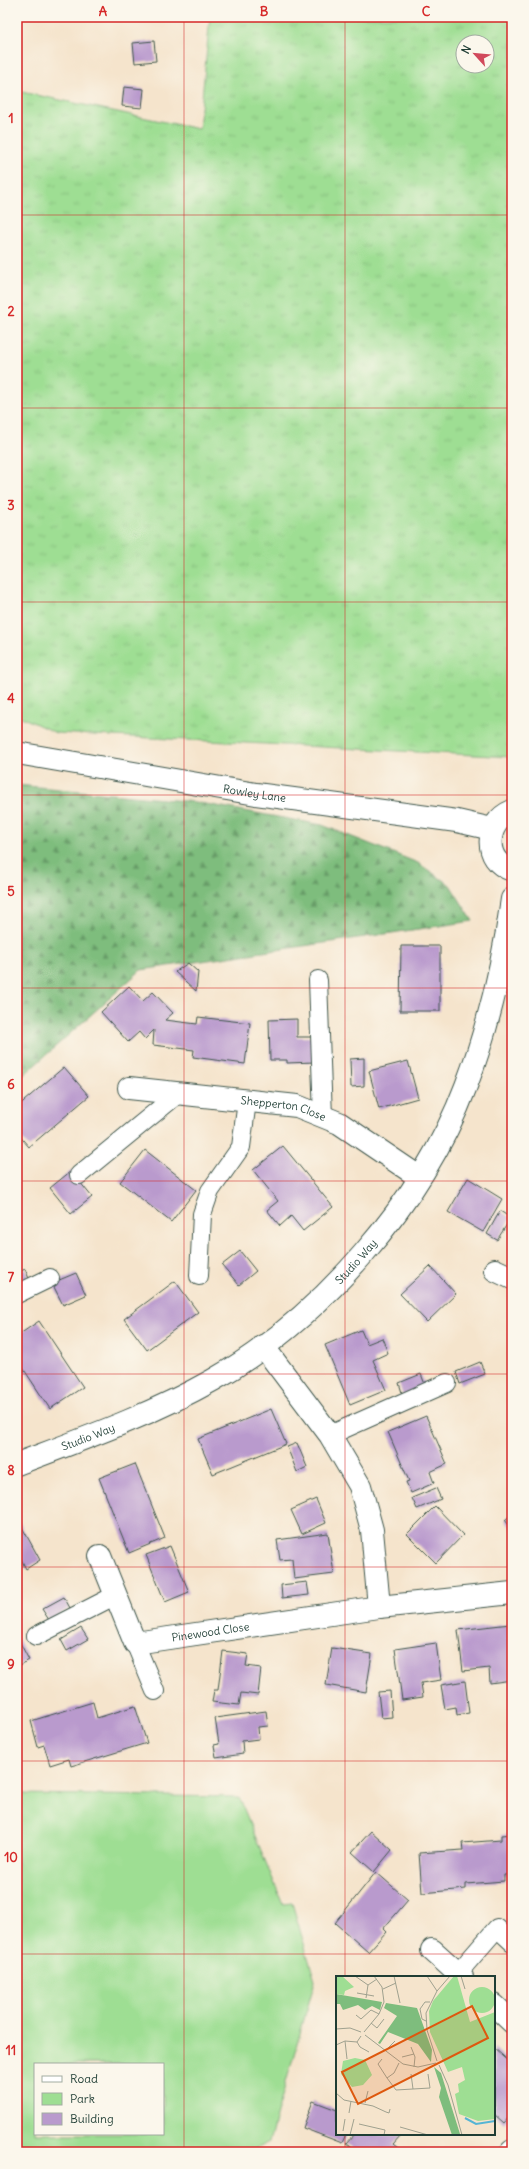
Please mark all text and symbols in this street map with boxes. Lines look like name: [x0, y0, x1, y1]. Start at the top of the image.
text: A: [99, 3, 108, 20]
text: B: [260, 3, 269, 20]
text: C: [422, 3, 431, 20]
north arrow: [455, 34, 495, 74]
text: N: [458, 43, 474, 56]
text: 1: [8, 110, 14, 127]
text: 2: [7, 303, 15, 320]
text: 3: [7, 497, 15, 514]
text: 4: [7, 690, 15, 707]
street label: Rowley Lane: [222, 781, 287, 805]
text: 5: [7, 883, 15, 900]
text: 6: [7, 1076, 15, 1093]
street label: Shepperton Close: [240, 1093, 328, 1124]
street label: Studio Way: [332, 1236, 380, 1287]
text: 7: [8, 1269, 15, 1286]
street label: Studio Way: [59, 1420, 117, 1454]
text: 8: [7, 1462, 15, 1479]
street label: Pinewood Close: [171, 1619, 250, 1645]
text: 9: [7, 1656, 15, 1673]
text: 10: [4, 1849, 18, 1866]
inset map: [336, 1976, 495, 2135]
text: 11: [6, 2042, 16, 2059]
legend: [34, 2063, 164, 2135]
text: Road: [70, 2071, 98, 2086]
text: Park: [70, 2091, 95, 2106]
text: Building: [70, 2111, 114, 2126]

